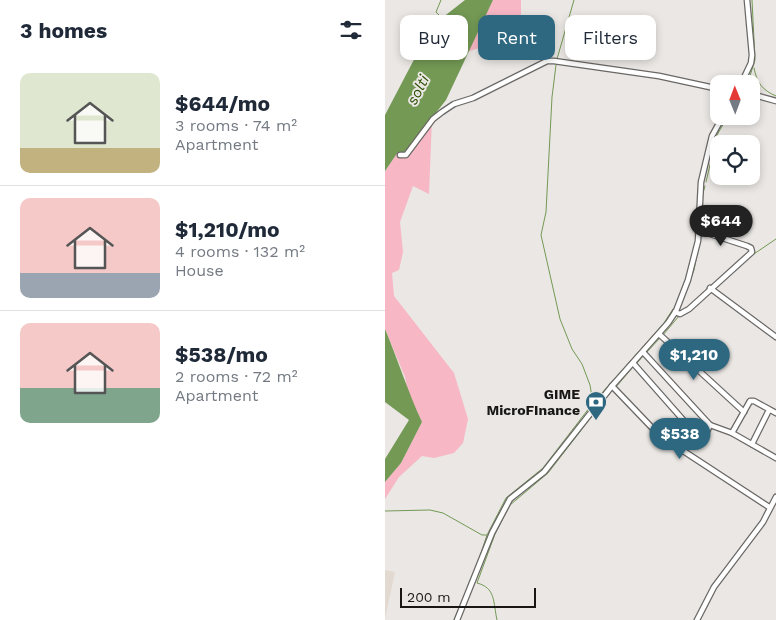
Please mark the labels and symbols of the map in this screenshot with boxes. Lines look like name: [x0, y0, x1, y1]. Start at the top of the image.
water label: solti: [403, 71, 433, 108]
north arrow: [710, 75, 760, 125]
pin: $644: [691, 204, 751, 247]
pin: $1,210: [653, 338, 735, 381]
place label: GIME MicroFInance: [486, 386, 580, 418]
bank icon: GIME MicroFInance: [584, 390, 608, 421]
pin: $538: [650, 418, 710, 460]
scale bar: [400, 585, 536, 608]

